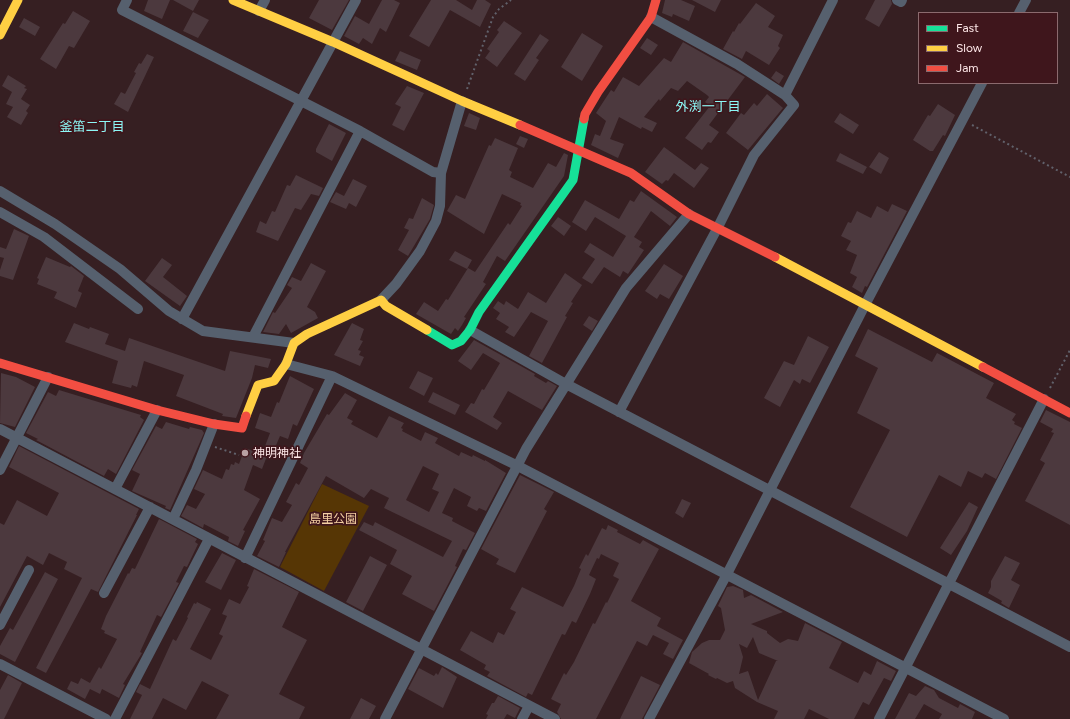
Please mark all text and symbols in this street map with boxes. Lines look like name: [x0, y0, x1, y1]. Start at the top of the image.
legend: [918, 12, 1058, 84]
text: Fast: [956, 21, 979, 35]
text: Slow: [956, 41, 982, 55]
text: Jam: [956, 61, 979, 75]
district label: 外渕一丁目: [676, 99, 740, 115]
district label: 釜笛二丁目: [60, 119, 124, 135]
place label: 神明神社: [253, 446, 301, 460]
marker: 神明神社: [240, 448, 250, 458]
park label: 島里公園: [309, 512, 357, 526]

